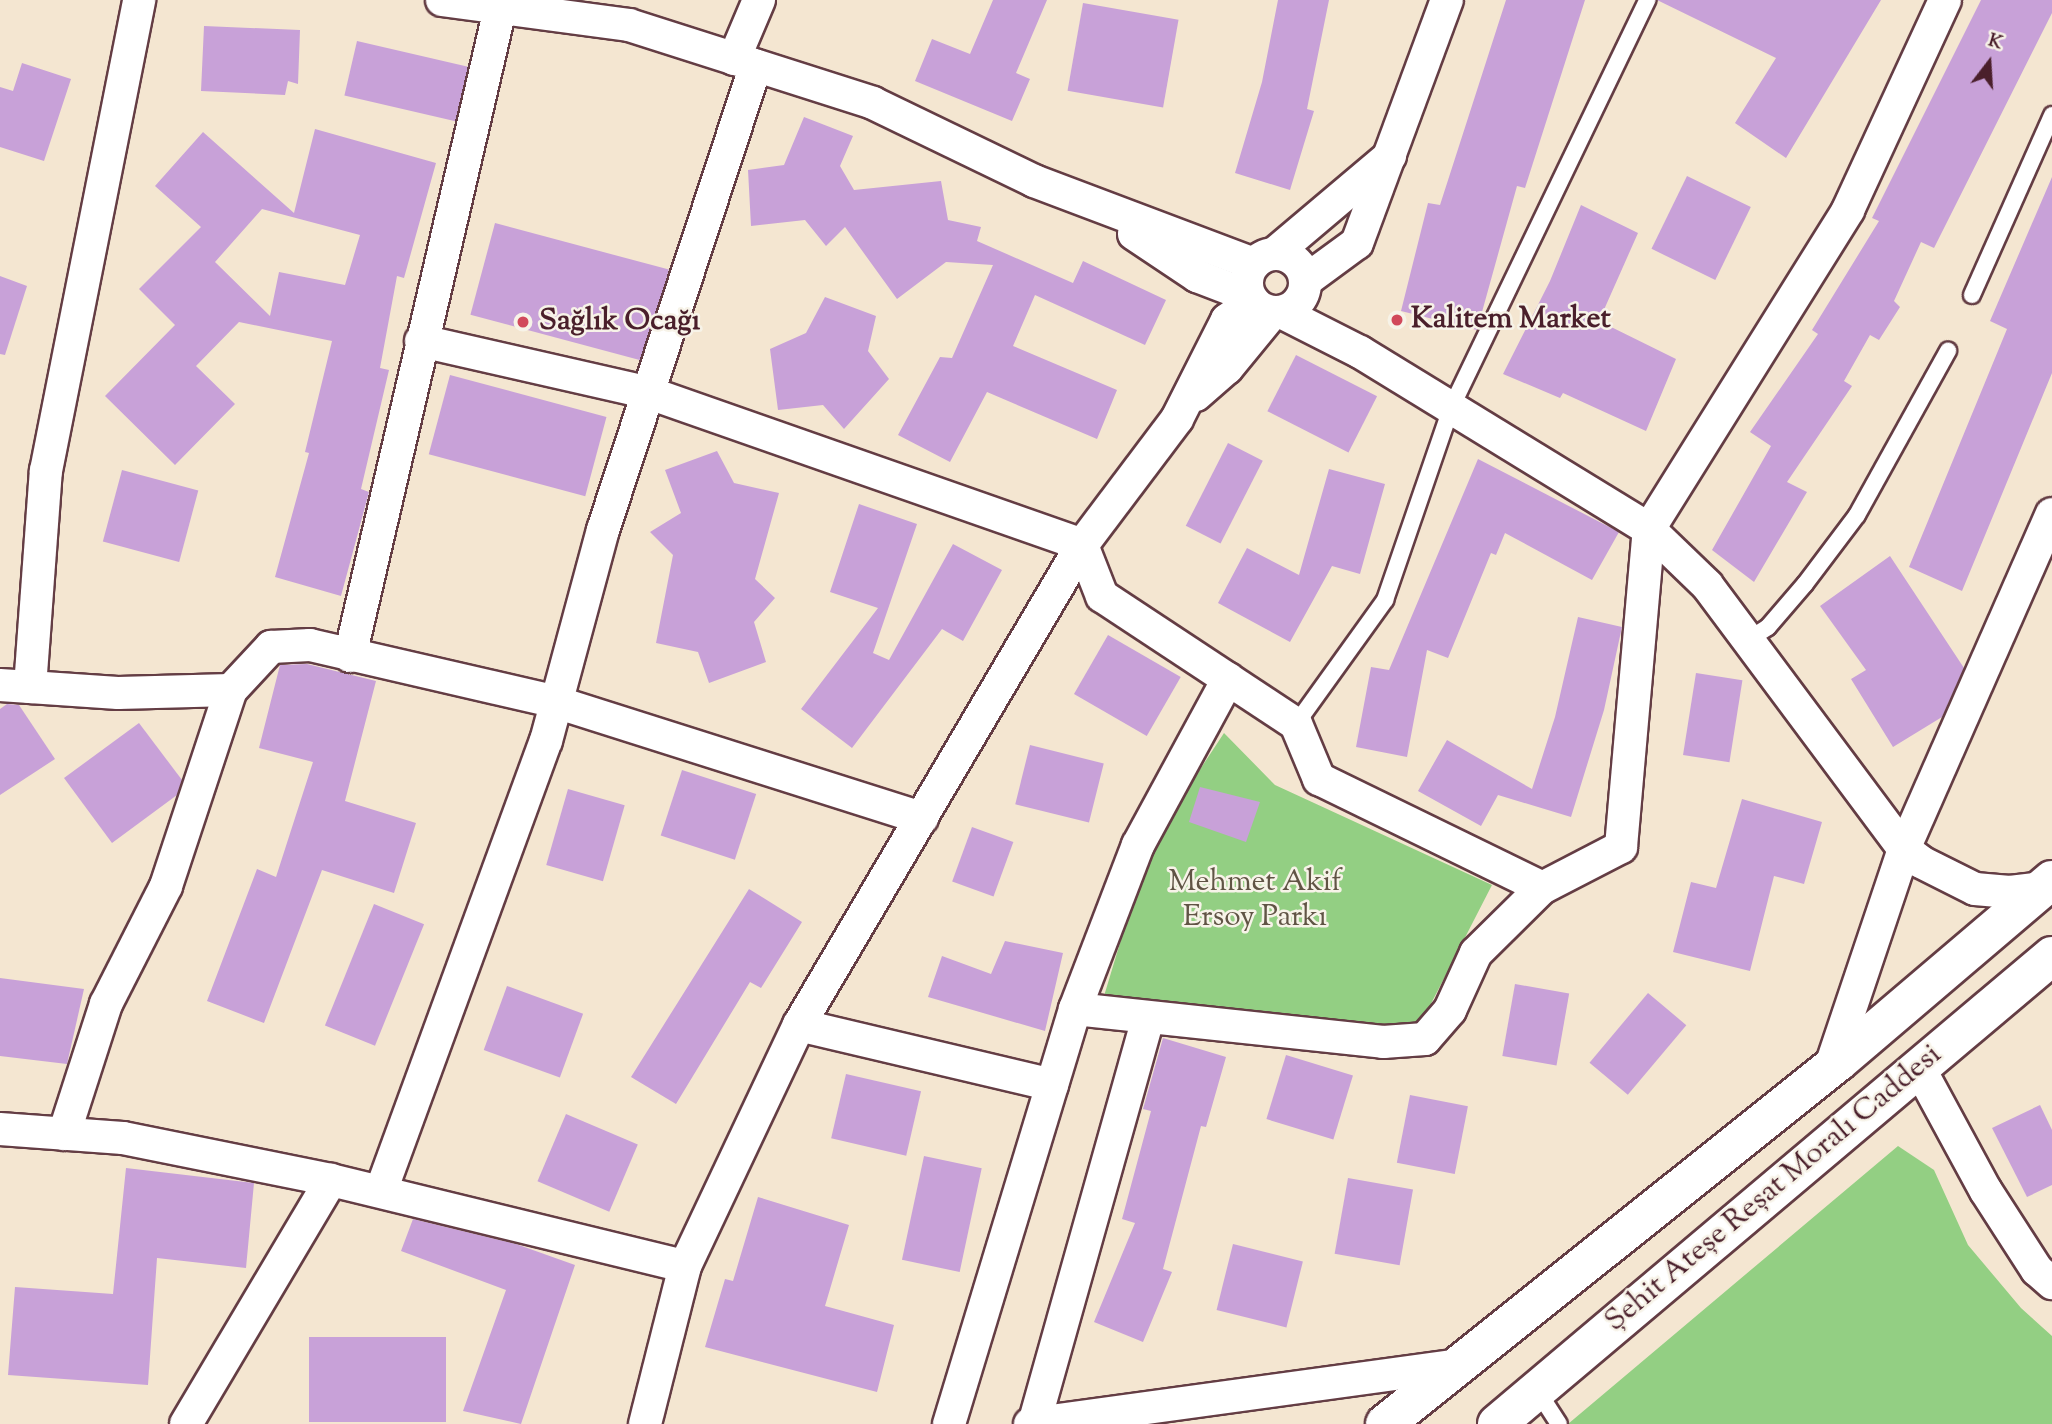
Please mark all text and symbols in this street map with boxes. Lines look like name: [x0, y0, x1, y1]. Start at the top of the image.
north arrow: [1954, 28, 2024, 98]
text: K: [1985, 28, 2006, 57]
place label: Kalitem Market: [1411, 302, 1611, 338]
place label: Sağlık Ocağı: [539, 304, 700, 340]
marker: Sağlık Ocağı: [513, 312, 533, 332]
marker: Kalitem Market: [1389, 312, 1405, 328]
park label: Mehmet Akif Ersoy Parkı: [1168, 865, 1342, 936]
street label: Şehit Ateşe Reşat Moralı Caddesi: [1598, 1038, 1950, 1340]

